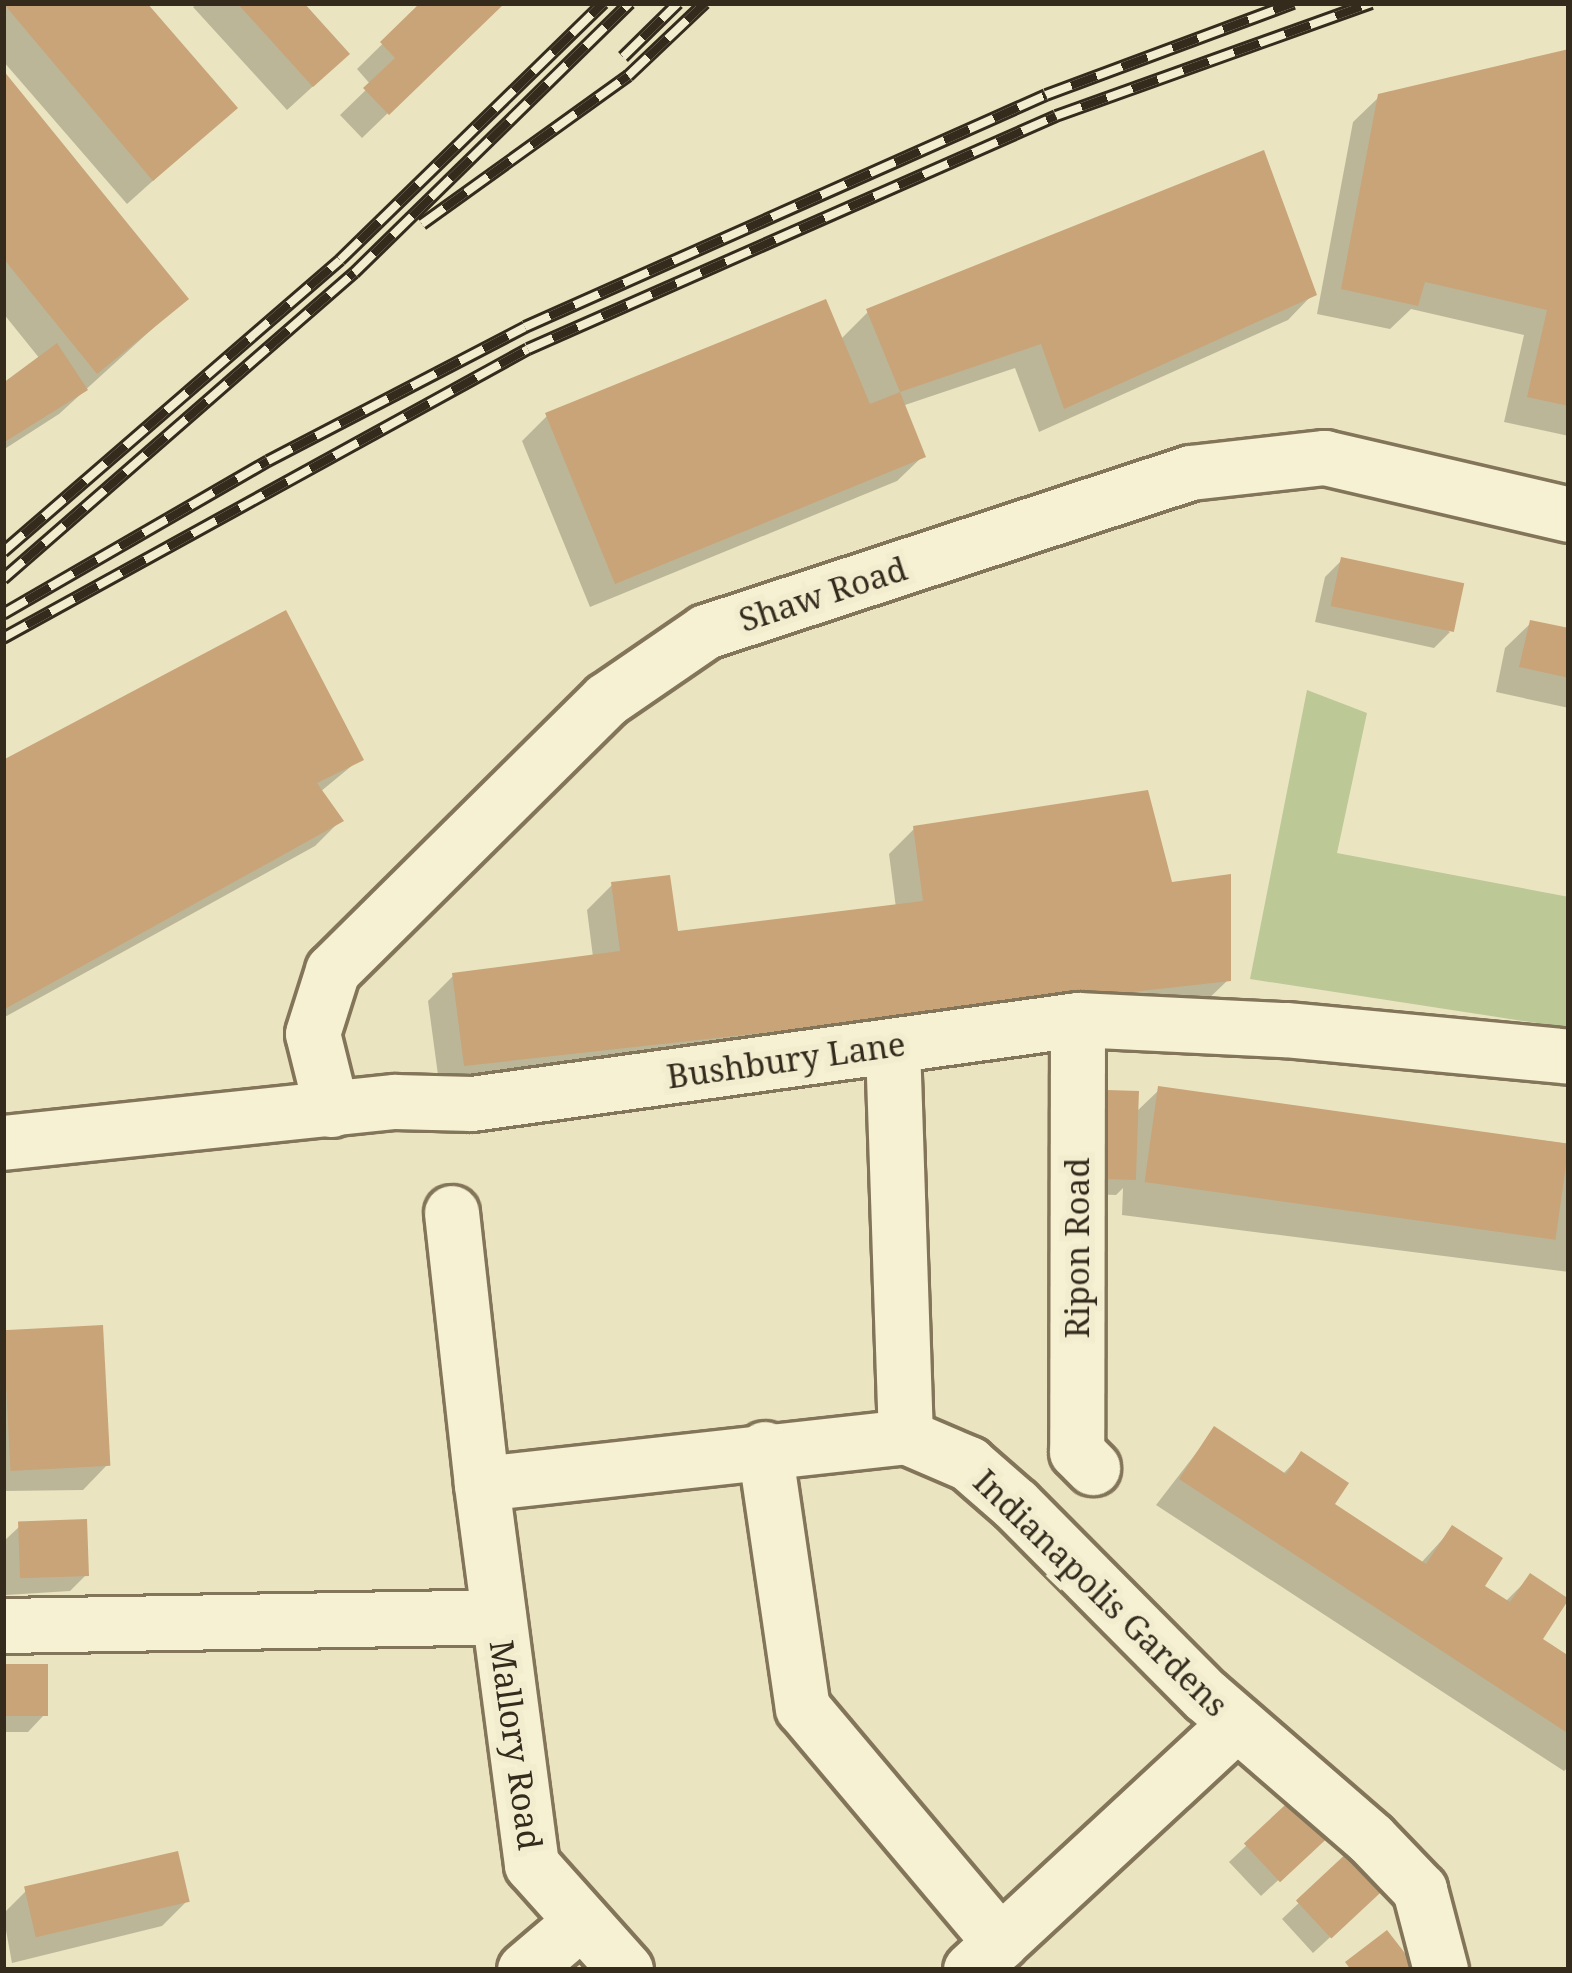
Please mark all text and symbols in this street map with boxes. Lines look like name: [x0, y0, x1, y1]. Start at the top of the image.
street label: Shaw Road: [734, 548, 912, 640]
street label: Bushbury Lane: [664, 1024, 908, 1096]
street label: Ripon Road: [1057, 1158, 1097, 1338]
street label: Indianapolis Gardens: [966, 1461, 1236, 1725]
street label: Mallory Road: [482, 1638, 550, 1852]

